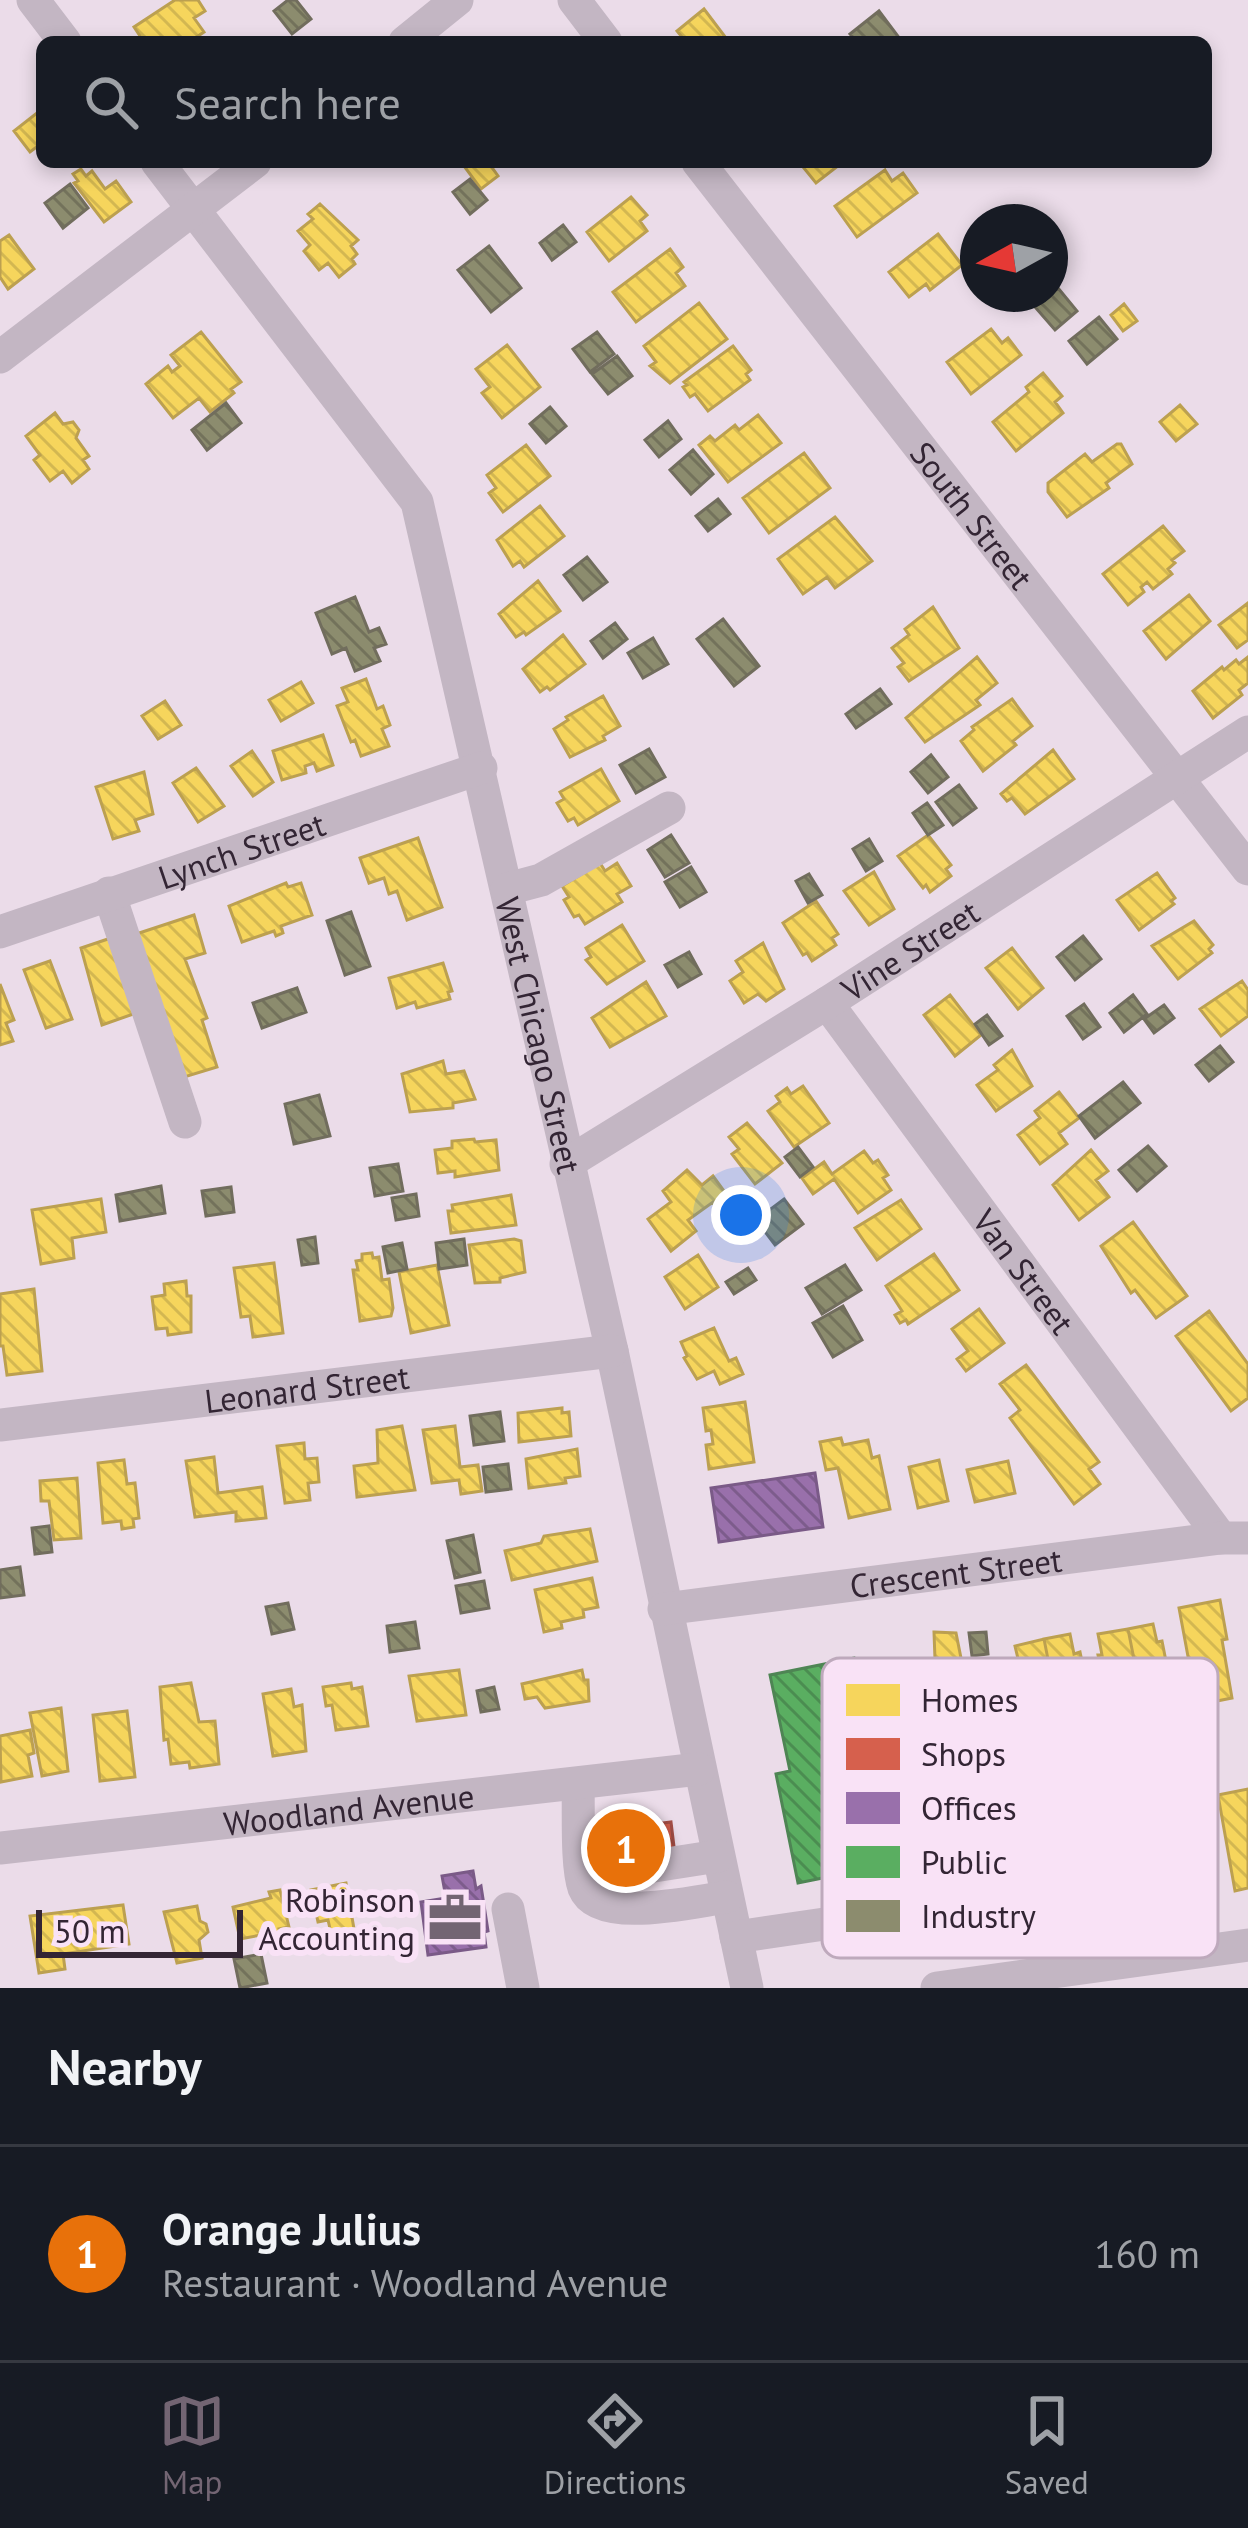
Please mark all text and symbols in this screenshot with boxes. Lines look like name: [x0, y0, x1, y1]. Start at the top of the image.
search box: [36, 36, 1212, 168]
icon: search: [78, 69, 144, 135]
text: Search here: [174, 73, 401, 131]
north arrow: [960, 204, 1068, 312]
street label: South Street: [902, 432, 1043, 597]
street label: Lynch Street: [152, 801, 330, 898]
street label: Vine Street: [832, 890, 987, 1010]
street label: West Chicago Street: [487, 893, 592, 1177]
your location: [711, 1185, 771, 1245]
street label: Van Street: [964, 1199, 1085, 1342]
street label: Leonard Street: [202, 1354, 412, 1422]
street label: Crescent Street: [847, 1537, 1064, 1607]
legend: [822, 1658, 1218, 1958]
text: Homes: [921, 1678, 1018, 1721]
text: Shops: [921, 1732, 1006, 1775]
street label: Woodland Avenue: [221, 1773, 476, 1844]
text: Offices: [921, 1786, 1017, 1829]
pin: 1: [587, 1803, 665, 1893]
text: Public: [921, 1840, 1007, 1883]
place label: Robinson Accounting: [259, 1878, 415, 1959]
office icon: Robinson Accounting: [426, 1889, 484, 1947]
text: Industry: [921, 1894, 1036, 1937]
scale bar: [36, 1904, 243, 1957]
text: 50 m: [54, 1909, 126, 1952]
text: Nearby: [48, 2033, 202, 2099]
text: Orange Julius: [162, 2199, 421, 2257]
text: 1: [76, 2228, 98, 2279]
text: 160 m: [1094, 2228, 1200, 2279]
text: Restaurant · Woodland Avenue: [162, 2257, 668, 2308]
tab: Map: [159, 2388, 225, 2503]
tab: Directions: [544, 2388, 686, 2503]
tab: Saved: [1005, 2388, 1089, 2503]

